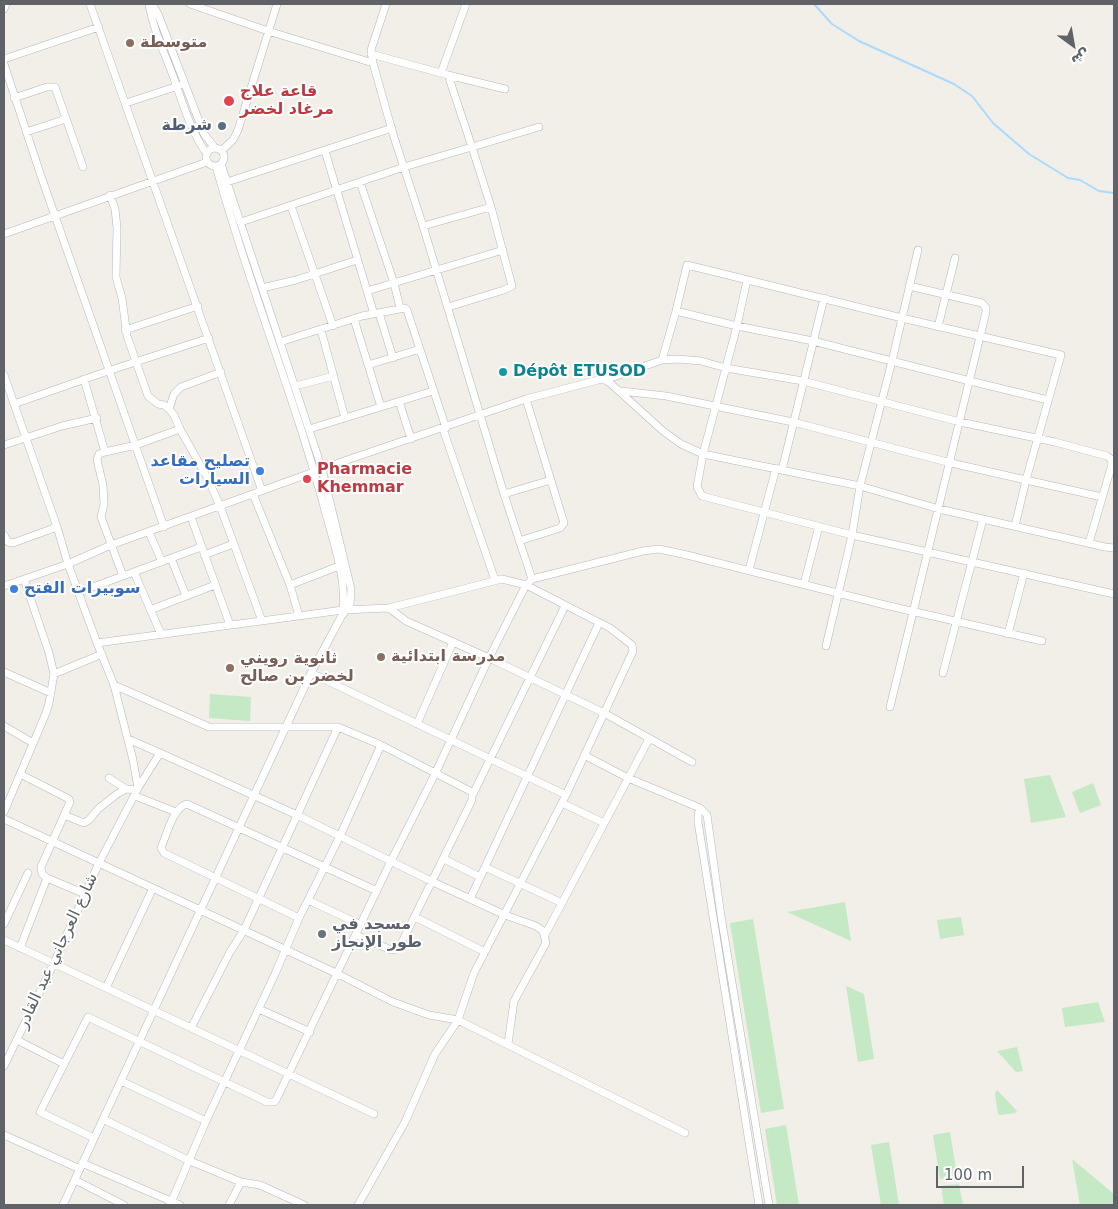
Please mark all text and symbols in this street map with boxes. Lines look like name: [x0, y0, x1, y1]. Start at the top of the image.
north arrow: [1048, 20, 1098, 70]
place label: متوسطة: [140, 33, 207, 53]
marker: متوسطة: [124, 37, 136, 49]
text: ش: [1069, 46, 1093, 70]
place label: قاعة علاج مرغاد لخضر: [240, 82, 334, 120]
marker: قاعة علاج مرغاد لخضر: [222, 94, 236, 108]
place label: شرطة: [162, 116, 212, 136]
marker: شرطة: [216, 120, 228, 132]
place label: Dépôt ETUSOD: [513, 362, 646, 382]
marker: Dépôt ETUSOD: [497, 366, 509, 378]
place label: تصليح مقاعد السيارات: [150, 452, 250, 490]
place label: Pharmacie Khemmar: [317, 460, 412, 498]
marker: تصليح مقاعد السيارات: [254, 465, 266, 477]
marker: Pharmacie Khemmar: [301, 473, 313, 485]
place label: سوبيرات الفتح: [24, 579, 140, 599]
marker: سوبيرات الفتح: [8, 583, 20, 595]
place label: مدرسة ابتدائية: [391, 647, 505, 667]
place label: ثانوية رويني لخضر بن صالح: [240, 649, 354, 687]
marker: مدرسة ابتدائية: [375, 651, 387, 663]
marker: ثانوية رويني لخضر بن صالح: [224, 662, 236, 674]
street label: شارع العرجاني عبد القادر: [14, 870, 102, 1032]
place label: مسجد في طور الإنجاز: [332, 915, 422, 953]
marker: مسجد في طور الإنجاز: [316, 928, 328, 940]
scale bar: [938, 1156, 1026, 1188]
text: 100 m: [944, 1166, 992, 1184]

